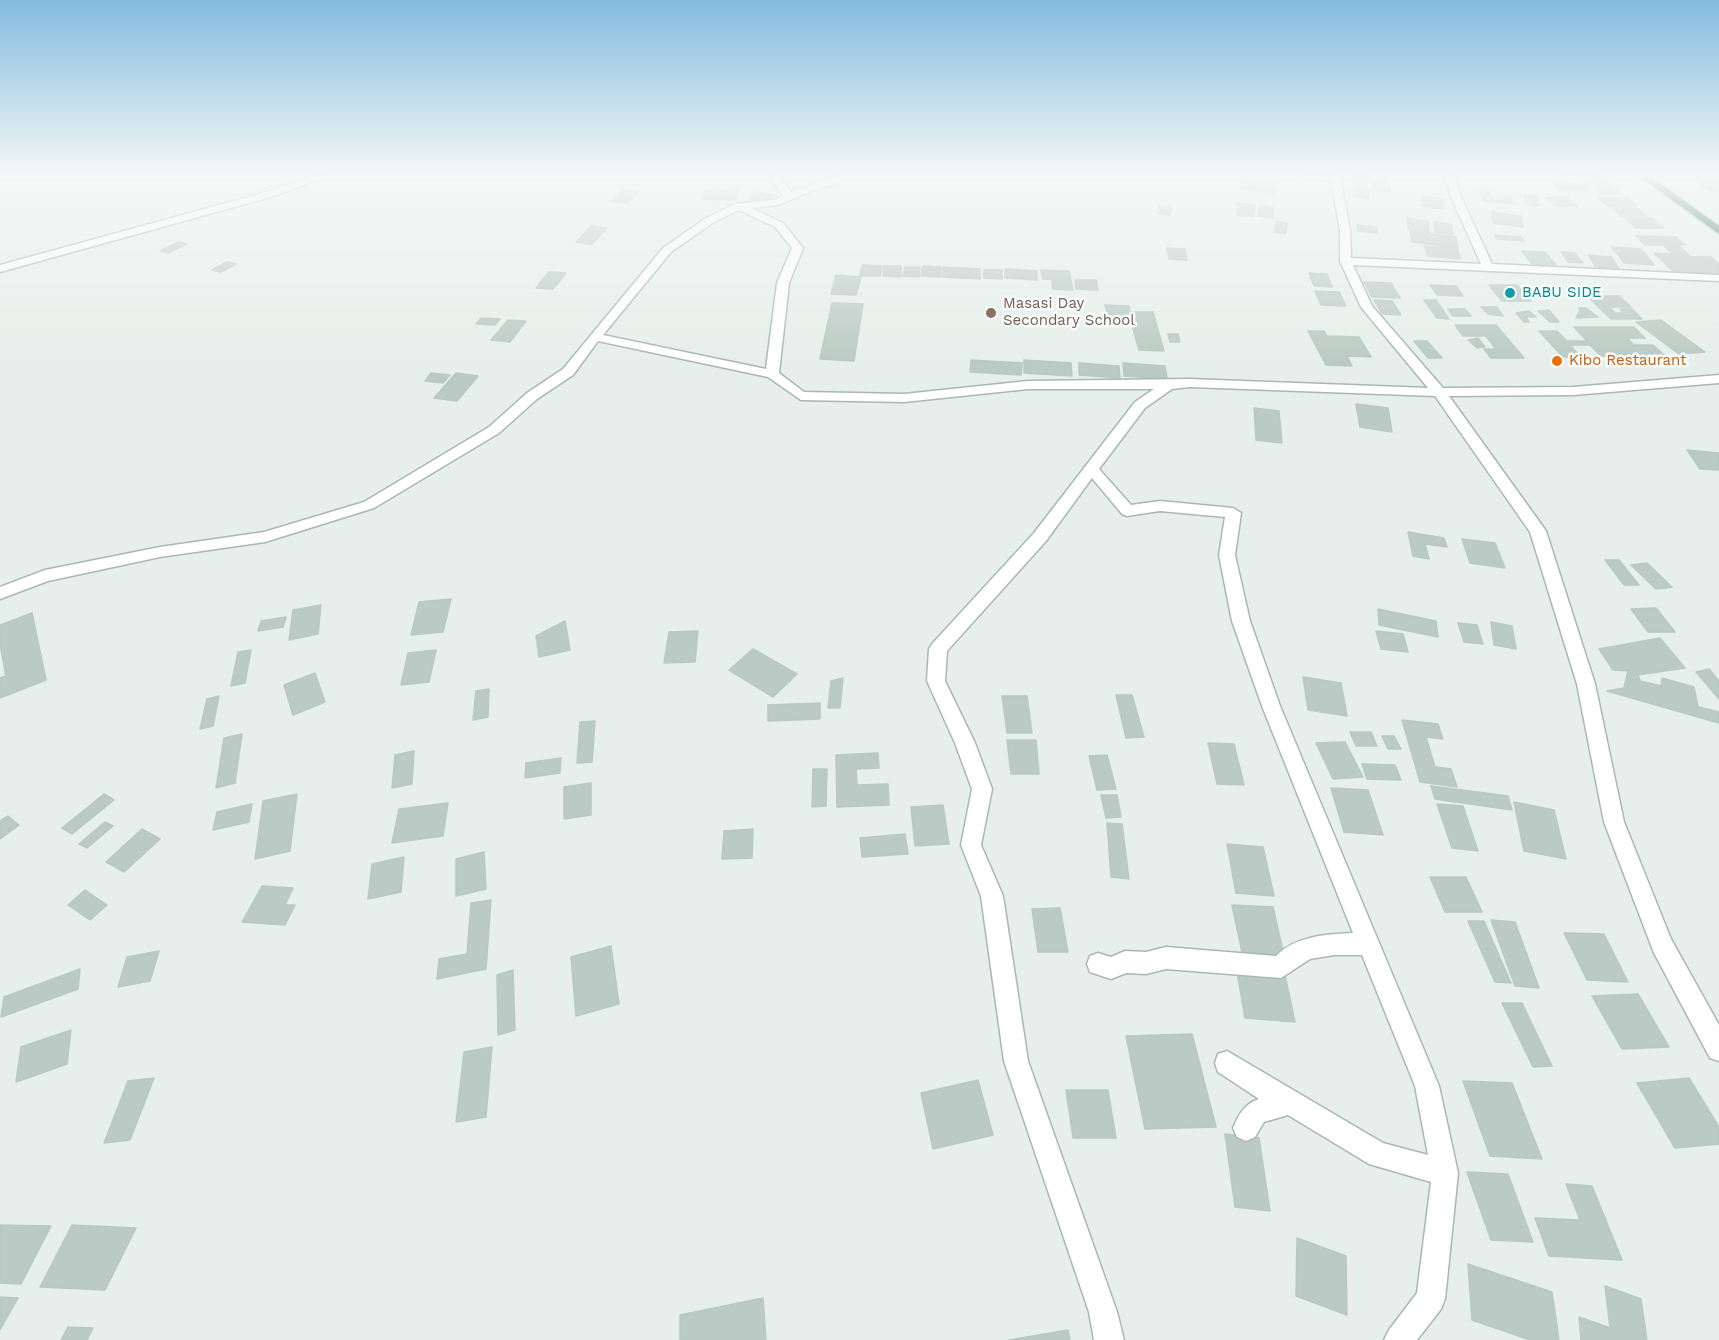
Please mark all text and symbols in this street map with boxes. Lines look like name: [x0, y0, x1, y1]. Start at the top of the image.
place label: BABU SIDE: [1522, 284, 1602, 302]
marker: BABU SIDE: [1503, 286, 1517, 300]
place label: Masasi Day Secondary School: [1003, 295, 1135, 330]
marker: Masasi Day Secondary School: [984, 306, 998, 320]
place label: Kibo Restaurant: [1569, 352, 1687, 370]
marker: Kibo Restaurant: [1550, 354, 1564, 368]

